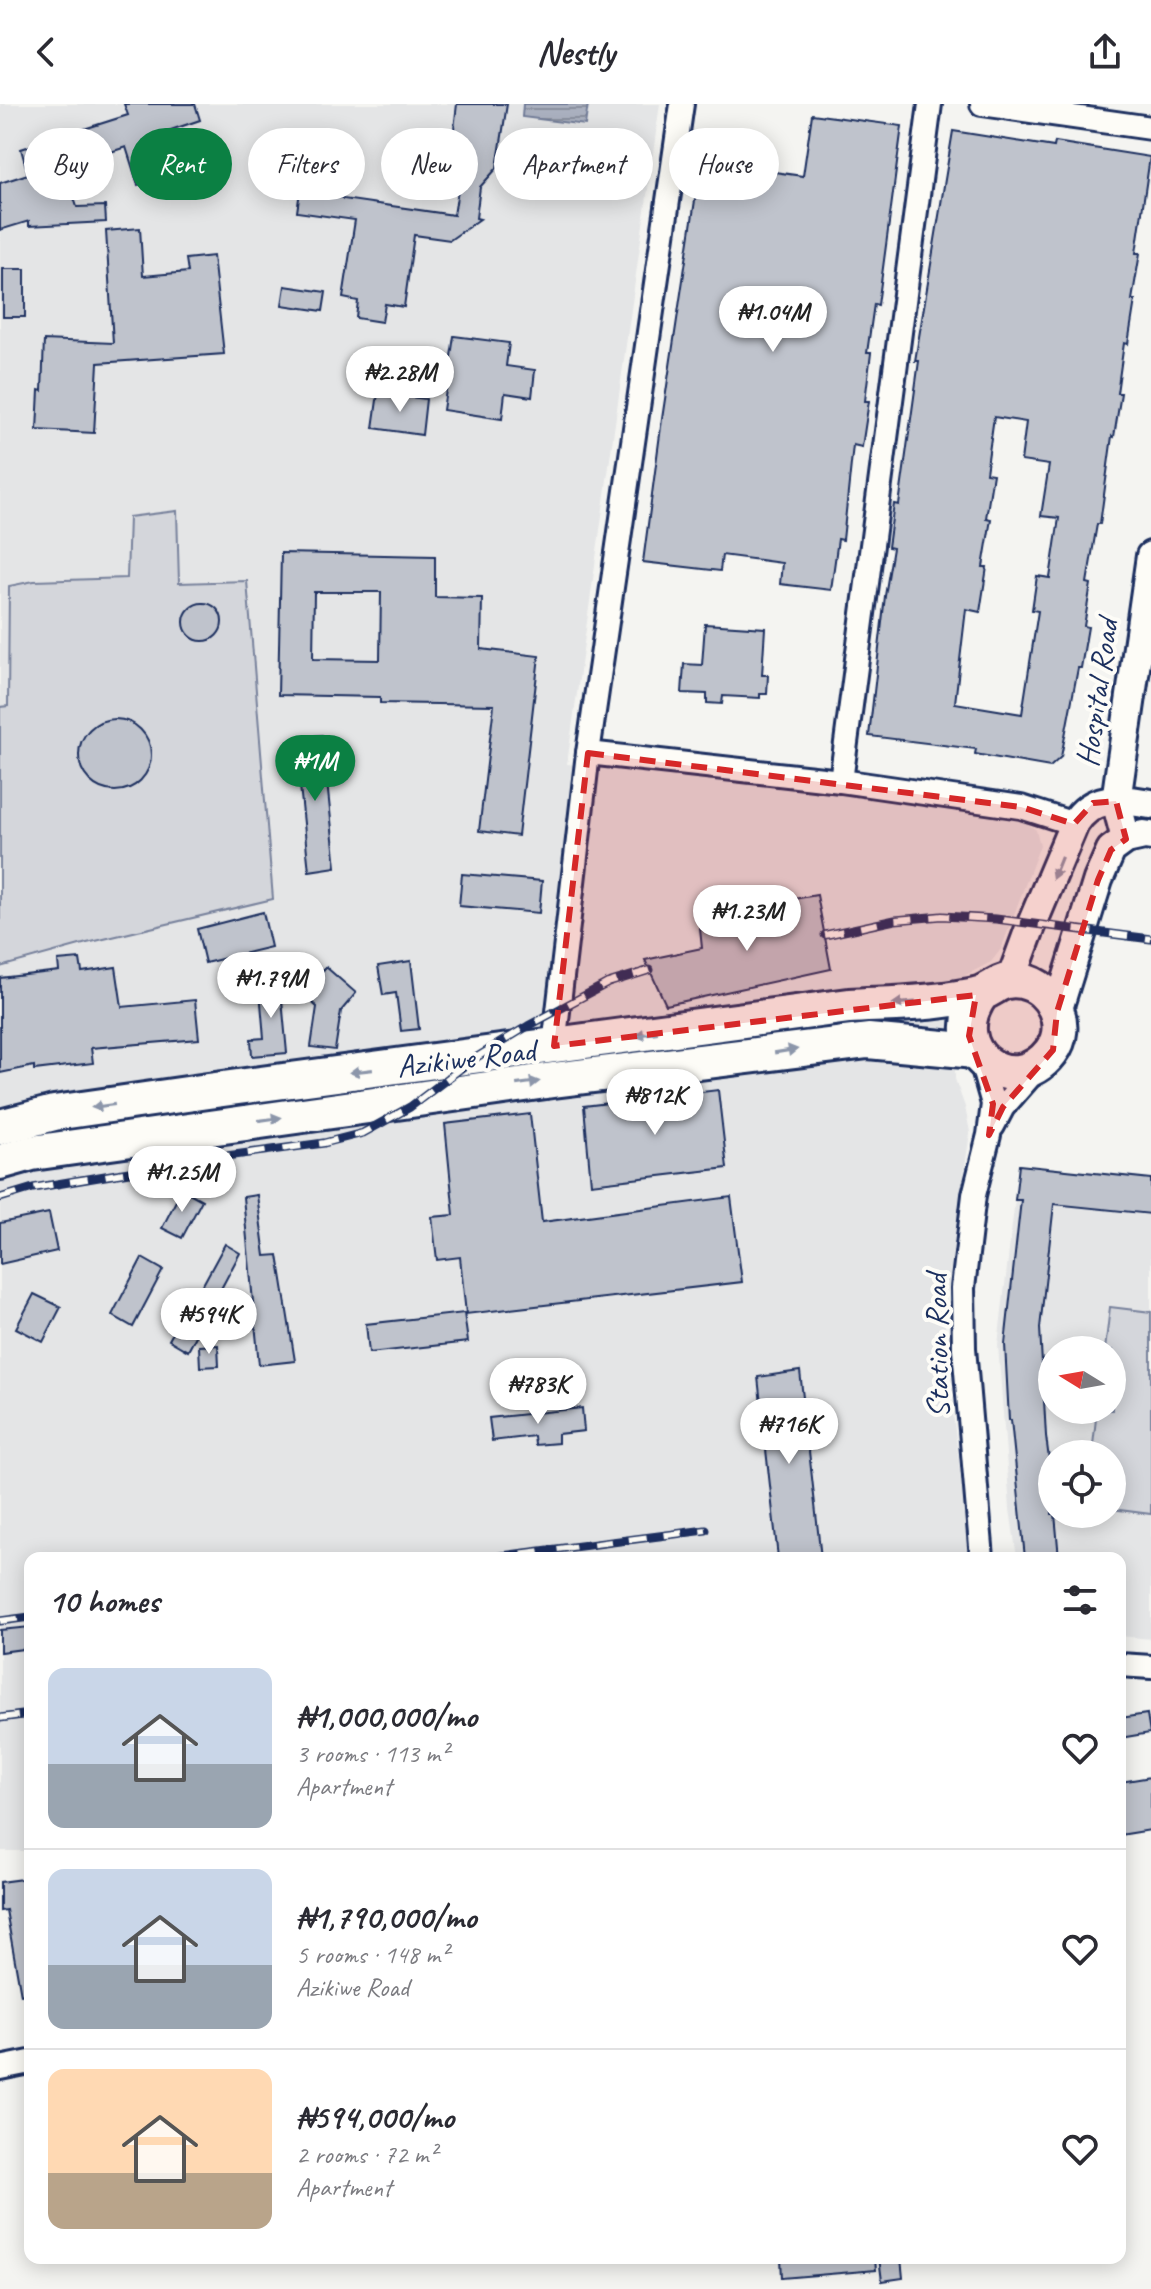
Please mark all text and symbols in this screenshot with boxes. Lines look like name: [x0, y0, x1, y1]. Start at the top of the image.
text: Nestly: [537, 29, 614, 75]
icon: back: [24, 30, 68, 74]
icon: share: [1083, 30, 1127, 74]
chip: Buy: [24, 128, 114, 200]
chip: Rent: [130, 128, 232, 200]
chip: Filters: [248, 128, 365, 200]
chip: New: [381, 128, 478, 200]
chip: Apartment: [494, 128, 653, 200]
chip: House: [669, 128, 779, 200]
pin: ₦1.04M: [708, 286, 838, 354]
text: ₦1.04M: [737, 295, 809, 328]
pin: ₦2.28M: [335, 346, 465, 414]
text: ₦2.28M: [364, 355, 436, 388]
street label: Hospital Road: [1066, 611, 1128, 770]
pin: ₦1M: [276, 735, 354, 803]
text: ₦1M: [293, 744, 337, 777]
one-way arrow: [1050, 856, 1063, 880]
pin: ₦1.23M: [682, 885, 812, 953]
text: ₦1.23M: [711, 894, 783, 927]
pin: ₦1.79M: [206, 952, 336, 1020]
text: ₦1.79M: [235, 961, 307, 994]
one-way arrow: [891, 996, 916, 1009]
one-way arrow: [633, 1027, 658, 1040]
street label: Azikiwe Road: [395, 1029, 542, 1087]
one-way arrow: [774, 1044, 799, 1057]
one-way arrow: [348, 1065, 373, 1078]
pin: ₦812K: [599, 1069, 711, 1137]
one-way arrow: [516, 1076, 541, 1089]
text: ₦812K: [624, 1078, 686, 1111]
one-way arrow: [90, 1100, 115, 1113]
one-way arrow: [258, 1112, 283, 1125]
pin: ₦1.25M: [117, 1146, 247, 1214]
text: ₦1.25M: [146, 1155, 218, 1188]
street label: Station Road: [915, 1269, 959, 1419]
pin: ₦594K: [153, 1288, 265, 1356]
text: ₦594K: [179, 1297, 239, 1330]
north arrow: [1038, 1336, 1126, 1424]
map controls: [1038, 1336, 1126, 1528]
pin: ₦783K: [482, 1358, 594, 1426]
text: ₦783K: [507, 1367, 569, 1400]
pin: ₦716K: [733, 1398, 845, 1466]
text: ₦716K: [758, 1407, 820, 1440]
button: locate: [1038, 1440, 1126, 1528]
icon: filters: [1058, 1578, 1102, 1622]
text: 10 homes: [48, 1579, 159, 1622]
text: ₦1,000,000/mo: [296, 1694, 477, 1737]
icon: home: [112, 1700, 208, 1796]
icon: heart: [1058, 1726, 1102, 1770]
text: 3 rooms · 113 m²: [296, 1737, 448, 1770]
text: Apartment: [296, 1770, 392, 1803]
text: ₦1,790,000/mo: [296, 1895, 476, 1938]
icon: home: [112, 1901, 208, 1997]
icon: heart: [1058, 1927, 1102, 1971]
text: 5 rooms · 148 m²: [296, 1938, 448, 1971]
text: Azikiwe Road: [296, 1971, 409, 2004]
text: ₦594,000/mo: [296, 2095, 454, 2138]
icon: home: [112, 2101, 208, 2197]
icon: heart: [1058, 2127, 1102, 2171]
text: 2 rooms · 72 m²: [296, 2138, 437, 2171]
text: Apartment: [296, 2171, 392, 2204]

